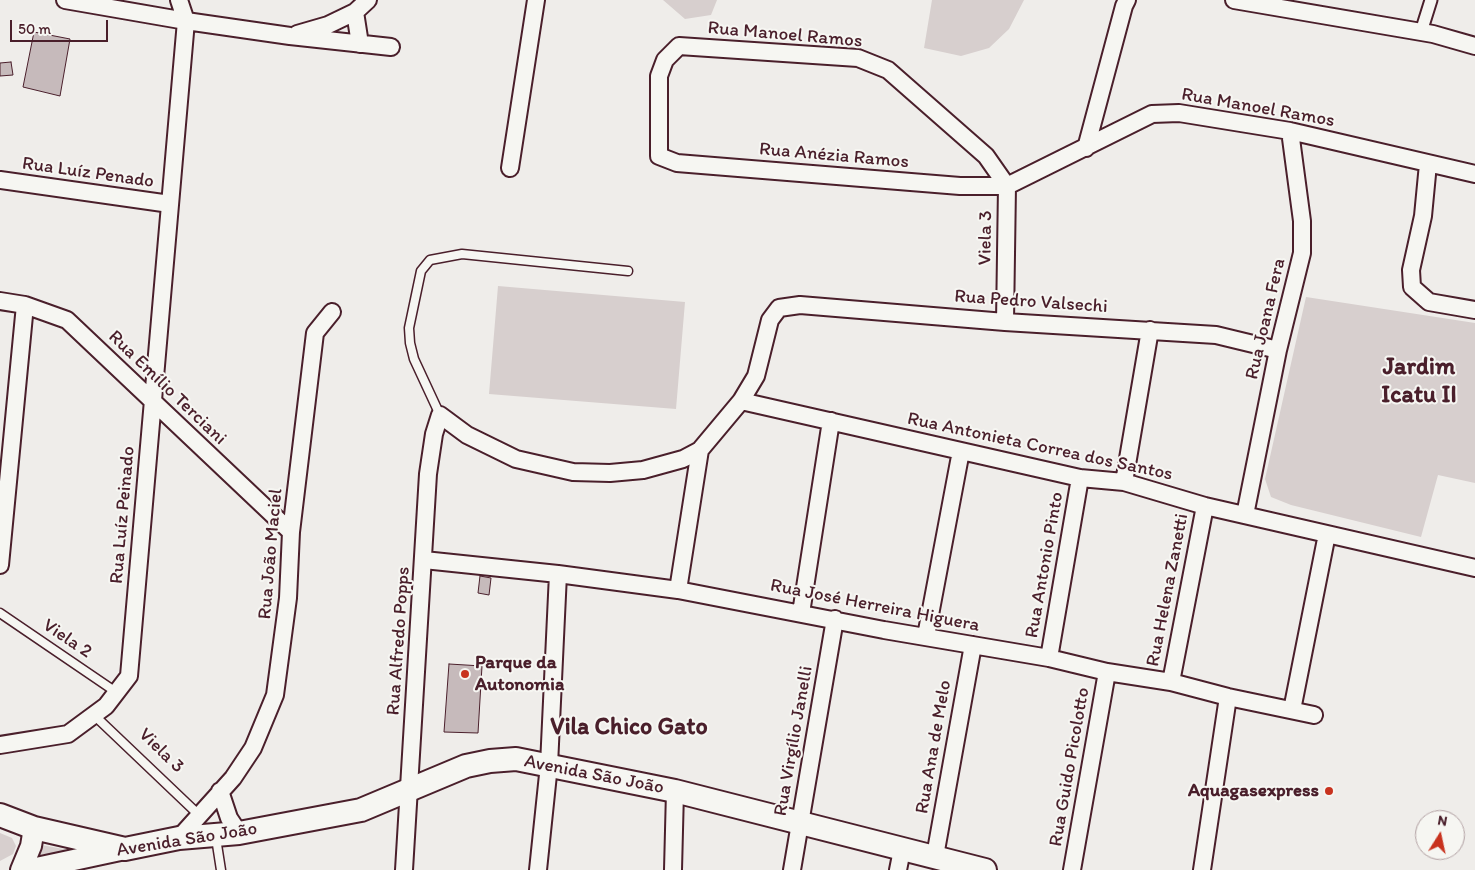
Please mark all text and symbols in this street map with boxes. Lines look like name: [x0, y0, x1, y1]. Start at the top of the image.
scale bar: [12, 10, 110, 42]
street label: Rua Manoel Ramos: [707, 17, 863, 53]
text: 50 m: [18, 20, 51, 38]
street label: Rua Manoel Ramos: [1180, 83, 1336, 133]
street label: Rua Anézia Ramos: [758, 138, 910, 174]
street label: Rua Luíz Penado: [21, 152, 155, 194]
street label: Viela 3: [974, 210, 998, 266]
street label: Rua Joana Fera: [1241, 256, 1291, 382]
street label: Rua Pedro Valsechi: [954, 285, 1108, 319]
street label: Rua Emílio Terciani: [103, 326, 231, 450]
district label: Jardim Icatu II: [1381, 354, 1457, 410]
street label: Rua Antonieta Correa dos Santos: [905, 408, 1175, 486]
street label: Rua Luíz Peinado: [106, 445, 140, 585]
street label: Rua João Maciel: [254, 488, 288, 620]
street label: Rua Antonio Pinto: [1021, 490, 1069, 640]
street label: Rua Helena Zanetti: [1142, 512, 1194, 668]
street label: Rua Alfredo Popps: [382, 566, 416, 716]
street label: Rua José Herreira Higuera: [768, 575, 982, 637]
street label: Viela 2: [38, 614, 96, 664]
place label: Parque da Autonomia: [475, 652, 564, 696]
street label: Rua Virgílio Janelli: [770, 664, 818, 818]
marker: Parque da Autonomia: [459, 668, 471, 680]
street label: Rua Ana de Melo: [911, 678, 957, 816]
street label: Rua Guido Picolotto: [1045, 686, 1095, 848]
district label: Vila Chico Gato: [550, 714, 708, 742]
street label: Viela 3: [133, 724, 189, 778]
street label: Avenida São João: [522, 750, 666, 800]
place label: Aquagasexpress: [1188, 780, 1319, 802]
marker: Aquagasexpress: [1323, 785, 1335, 797]
north arrow: [1415, 810, 1465, 860]
text: N: [1436, 812, 1449, 830]
street label: Avenida São João: [115, 818, 259, 862]

